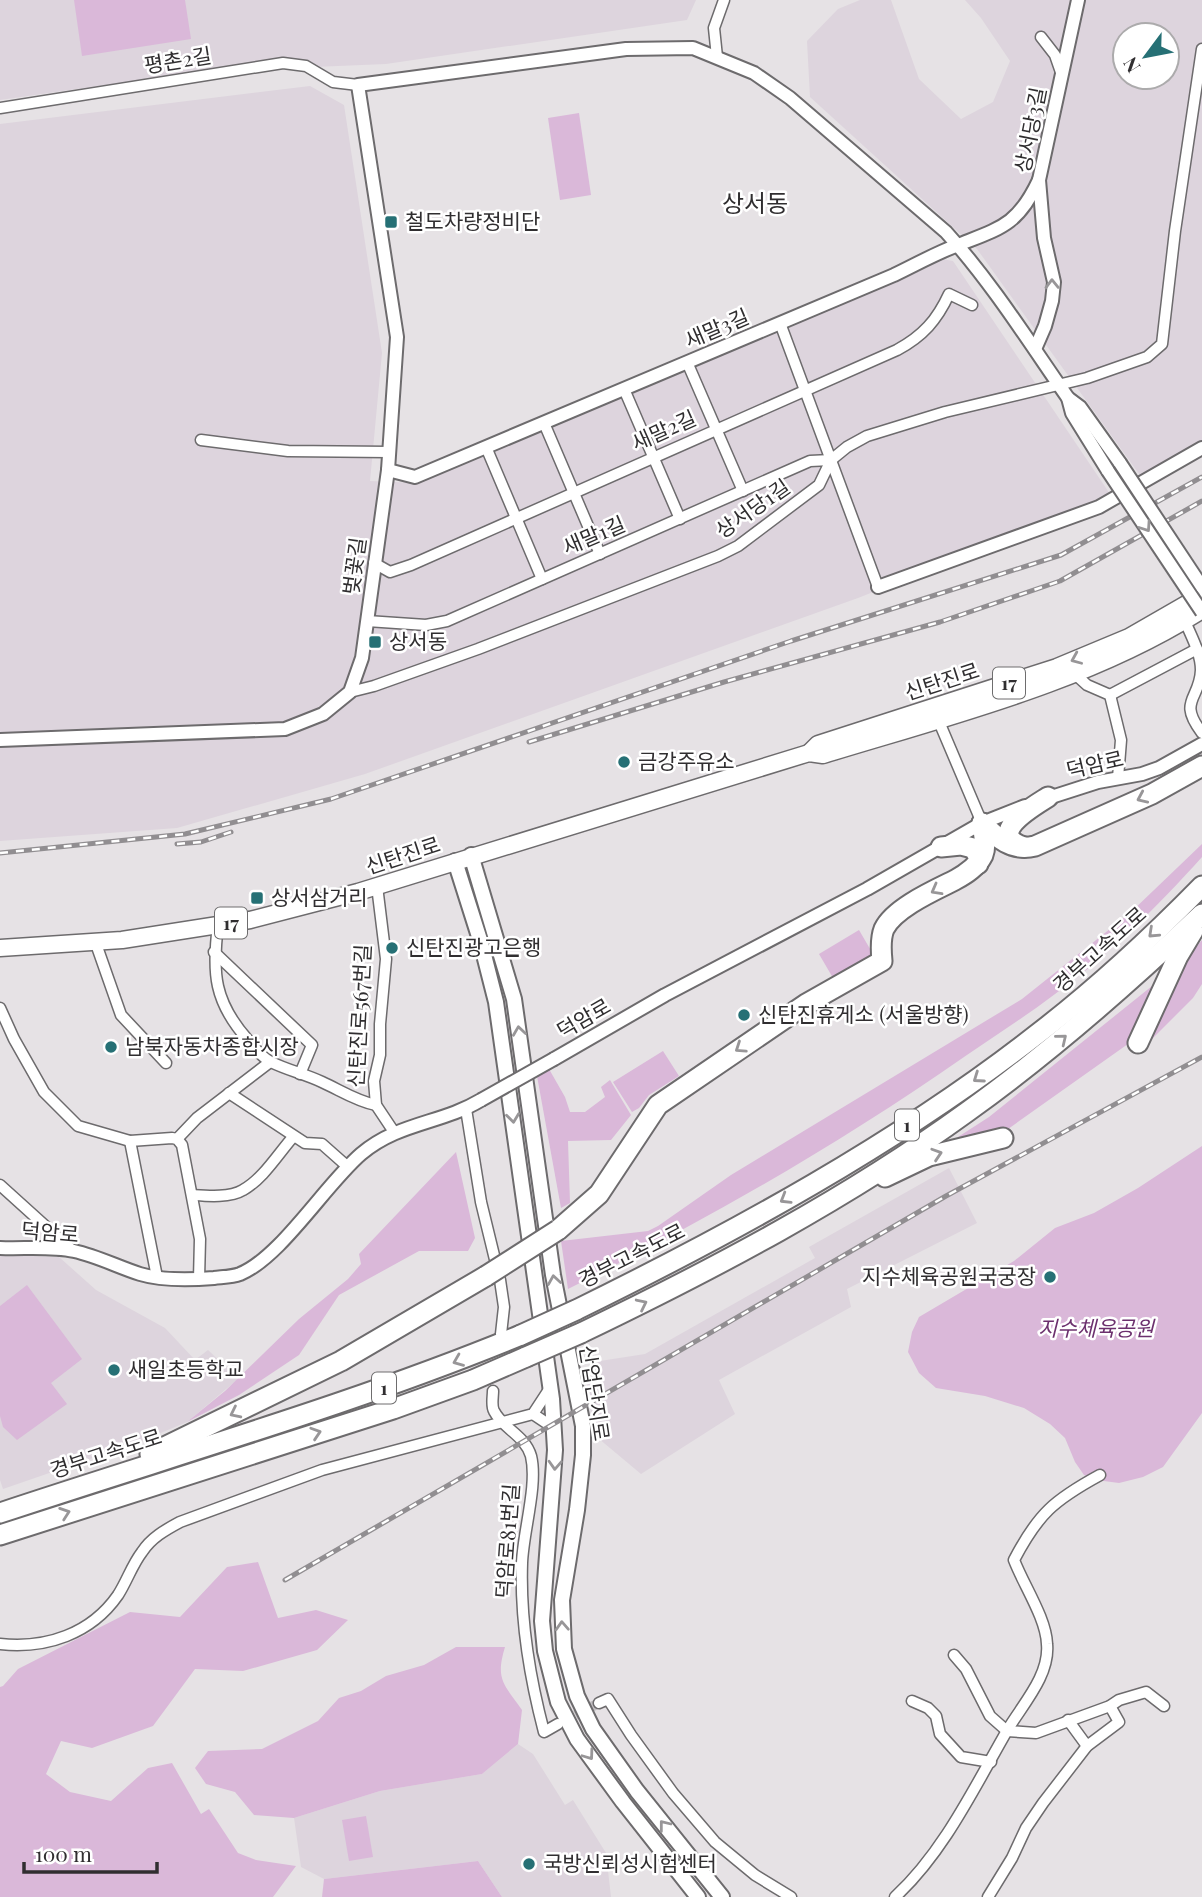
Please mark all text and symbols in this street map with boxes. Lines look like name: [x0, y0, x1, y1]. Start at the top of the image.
north arrow: [1111, 21, 1181, 91]
street label: 평촌2길: [142, 40, 213, 78]
text: N: [1116, 53, 1145, 78]
street label: 상서당3길: [1007, 84, 1051, 175]
district label: 상서동: [722, 186, 788, 218]
place label: 철도차량정비단: [405, 206, 540, 234]
marker: 철도차량정비단: [383, 214, 399, 230]
one-way arrow: [1045, 279, 1060, 290]
street label: 새말3길: [680, 301, 753, 353]
street label: 새말2길: [626, 403, 700, 456]
street label: 상서당1길: [709, 471, 795, 543]
street label: 새말1길: [557, 508, 629, 560]
one-way arrow: [1137, 520, 1150, 533]
street label: 벚꽃길: [335, 535, 371, 596]
place label: 상서동: [389, 626, 447, 654]
marker: 상서동: [367, 634, 383, 650]
one-way arrow: [1071, 651, 1083, 665]
street label: 신탄진로: [900, 655, 982, 705]
road number: 17: [993, 668, 1025, 698]
street label: 덕암로: [1063, 743, 1126, 783]
place label: 금강주유소: [638, 746, 735, 774]
marker: 금강주유소: [616, 754, 632, 770]
one-way arrow: [1137, 790, 1149, 804]
street label: 신탄진로: [361, 829, 443, 879]
place label: 상서삼거리: [271, 882, 368, 910]
one-way arrow: [931, 882, 943, 895]
marker: 상서삼거리: [249, 890, 265, 906]
street label: 경부고속도로: [1046, 899, 1151, 998]
road number: 17: [215, 908, 247, 939]
one-way arrow: [1148, 925, 1161, 938]
place label: 신탄진광고은행: [406, 932, 541, 960]
marker: 신탄진광고은행: [384, 940, 400, 956]
street label: 신탄진로567번길: [340, 943, 376, 1089]
street label: 덕암로: [551, 991, 615, 1044]
place label: 신탄진휴게소 (서울방향): [758, 999, 969, 1027]
marker: 신탄진휴게소 (서울방향): [736, 1007, 752, 1023]
one-way arrow: [511, 1025, 526, 1037]
place label: 남북자동차종합시장: [125, 1031, 299, 1059]
one-way arrow: [1055, 1035, 1067, 1048]
marker: 남북자동차종합시장: [103, 1039, 119, 1055]
one-way arrow: [735, 1040, 748, 1052]
one-way arrow: [973, 1070, 986, 1082]
road number: 1: [895, 1110, 919, 1140]
one-way arrow: [505, 1112, 520, 1124]
one-way arrow: [930, 1148, 942, 1162]
one-way arrow: [780, 1191, 793, 1204]
street label: 덕암로: [20, 1215, 80, 1247]
street label: 경부고속도로: [573, 1215, 689, 1293]
place label: 지수체육공원국궁장: [862, 1261, 1036, 1289]
marker: 지수체육공원국궁장: [1042, 1269, 1058, 1285]
one-way arrow: [547, 1274, 562, 1286]
one-way arrow: [635, 1298, 647, 1312]
park label: 지수체육공원: [1038, 1313, 1156, 1341]
street label: 산업단지로: [575, 1343, 617, 1443]
one-way arrow: [452, 1352, 464, 1366]
place label: 새일초등학교: [128, 1354, 244, 1382]
marker: 새일초등학교: [106, 1362, 122, 1378]
road number: 1: [372, 1372, 396, 1404]
one-way arrow: [230, 1405, 242, 1419]
street label: 경부고속도로: [46, 1421, 165, 1483]
one-way arrow: [309, 1427, 322, 1441]
one-way arrow: [547, 1460, 562, 1471]
street label: 덕암로81번길: [488, 1482, 524, 1599]
one-way arrow: [58, 1507, 70, 1521]
one-way arrow: [555, 1620, 570, 1631]
one-way arrow: [581, 1747, 593, 1760]
one-way arrow: [659, 1820, 672, 1832]
scale bar: [24, 1830, 158, 1874]
text: 100 m: [35, 1839, 92, 1867]
place label: 국방신뢰성시험센터: [543, 1848, 717, 1876]
marker: 국방신뢰성시험센터: [521, 1856, 537, 1872]

